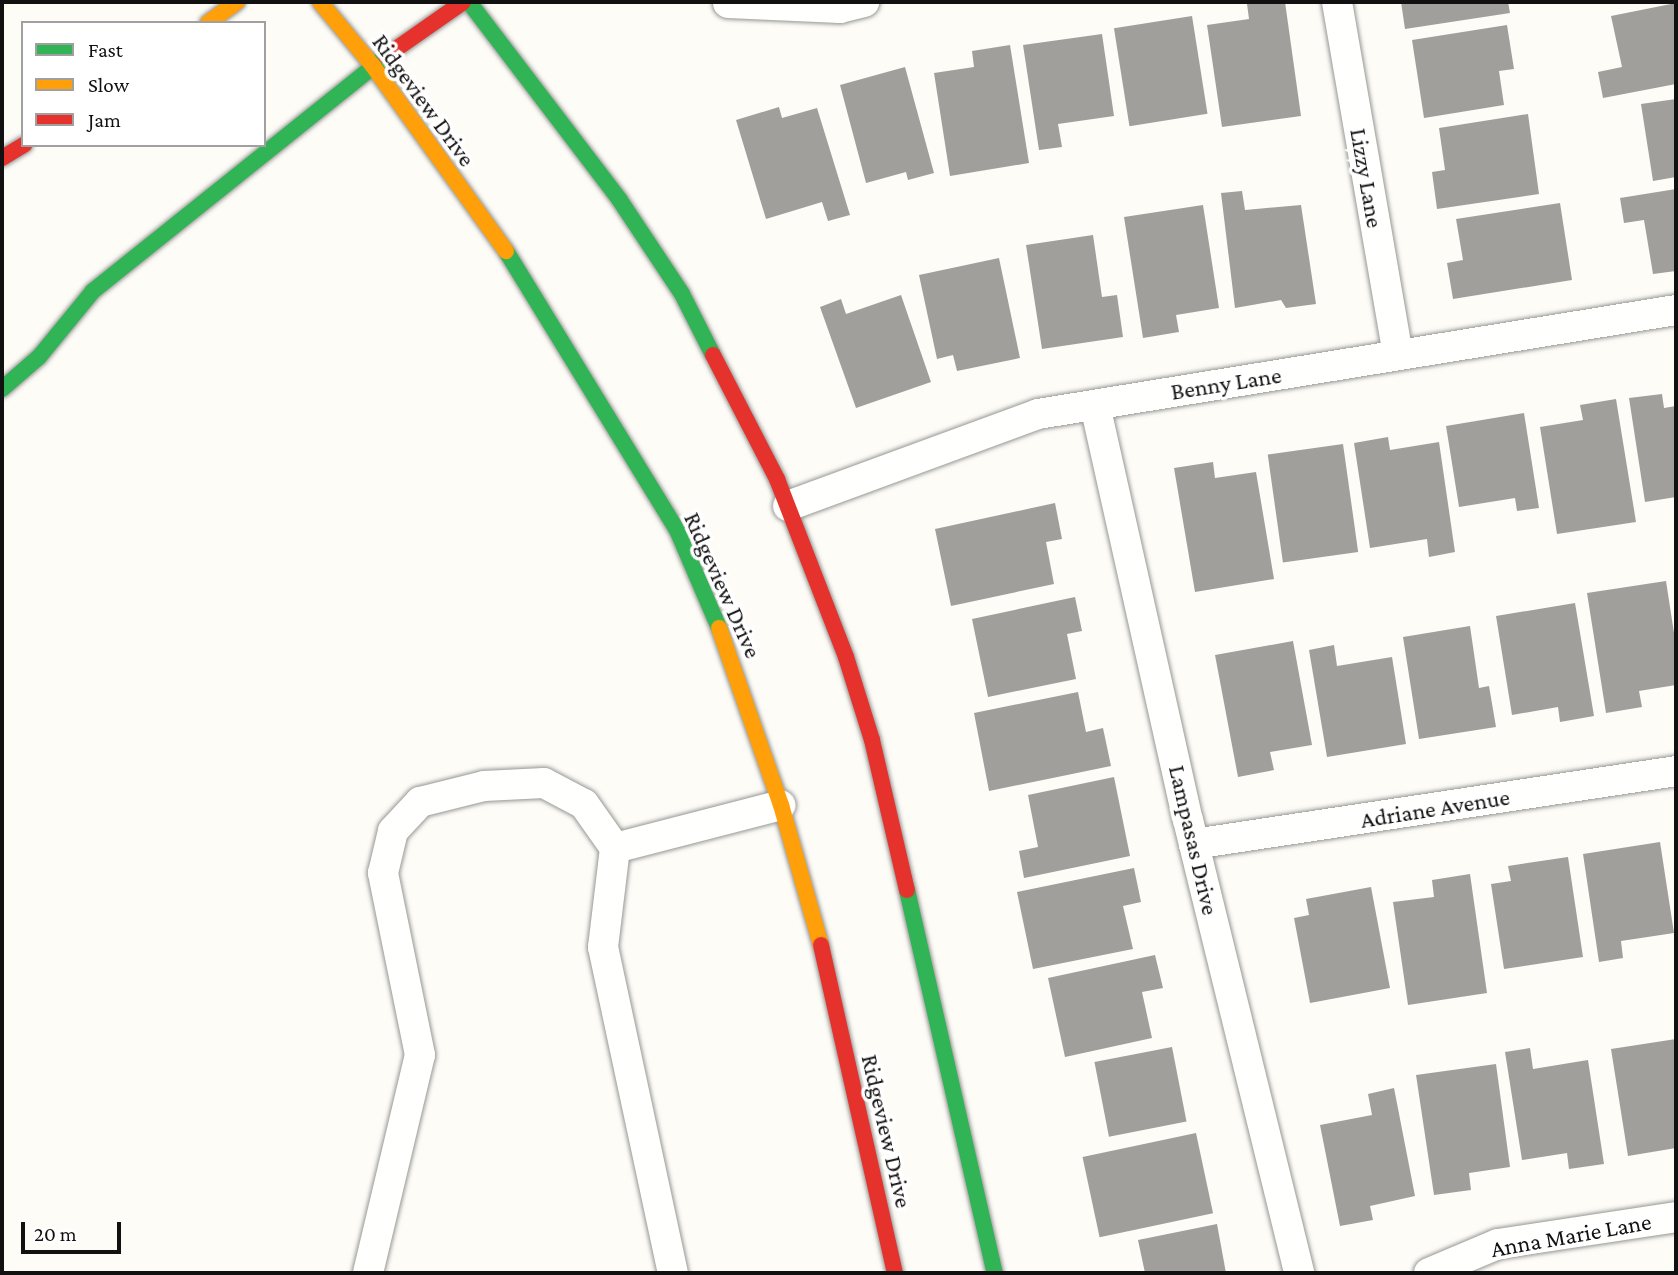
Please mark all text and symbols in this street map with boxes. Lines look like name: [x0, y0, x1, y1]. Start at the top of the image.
legend: [21, 21, 266, 147]
street label: Ridgeview Drive: [366, 28, 482, 172]
text: Fast: [88, 38, 123, 62]
text: Slow: [88, 73, 129, 97]
text: Jam: [88, 108, 121, 132]
street label: Lizzy Lane: [1344, 126, 1390, 230]
street label: Benny Lane: [1169, 360, 1283, 406]
street label: Ridgeview Drive: [678, 508, 768, 662]
street label: Lampasas Drive: [1163, 762, 1225, 918]
street label: Adriane Avenue: [1358, 782, 1512, 834]
street label: Ridgeview Drive: [855, 1052, 919, 1210]
street label: Anna Marie Lane: [1489, 1207, 1653, 1263]
scale bar: [24, 1208, 124, 1252]
text: 20 m: [34, 1222, 77, 1246]

